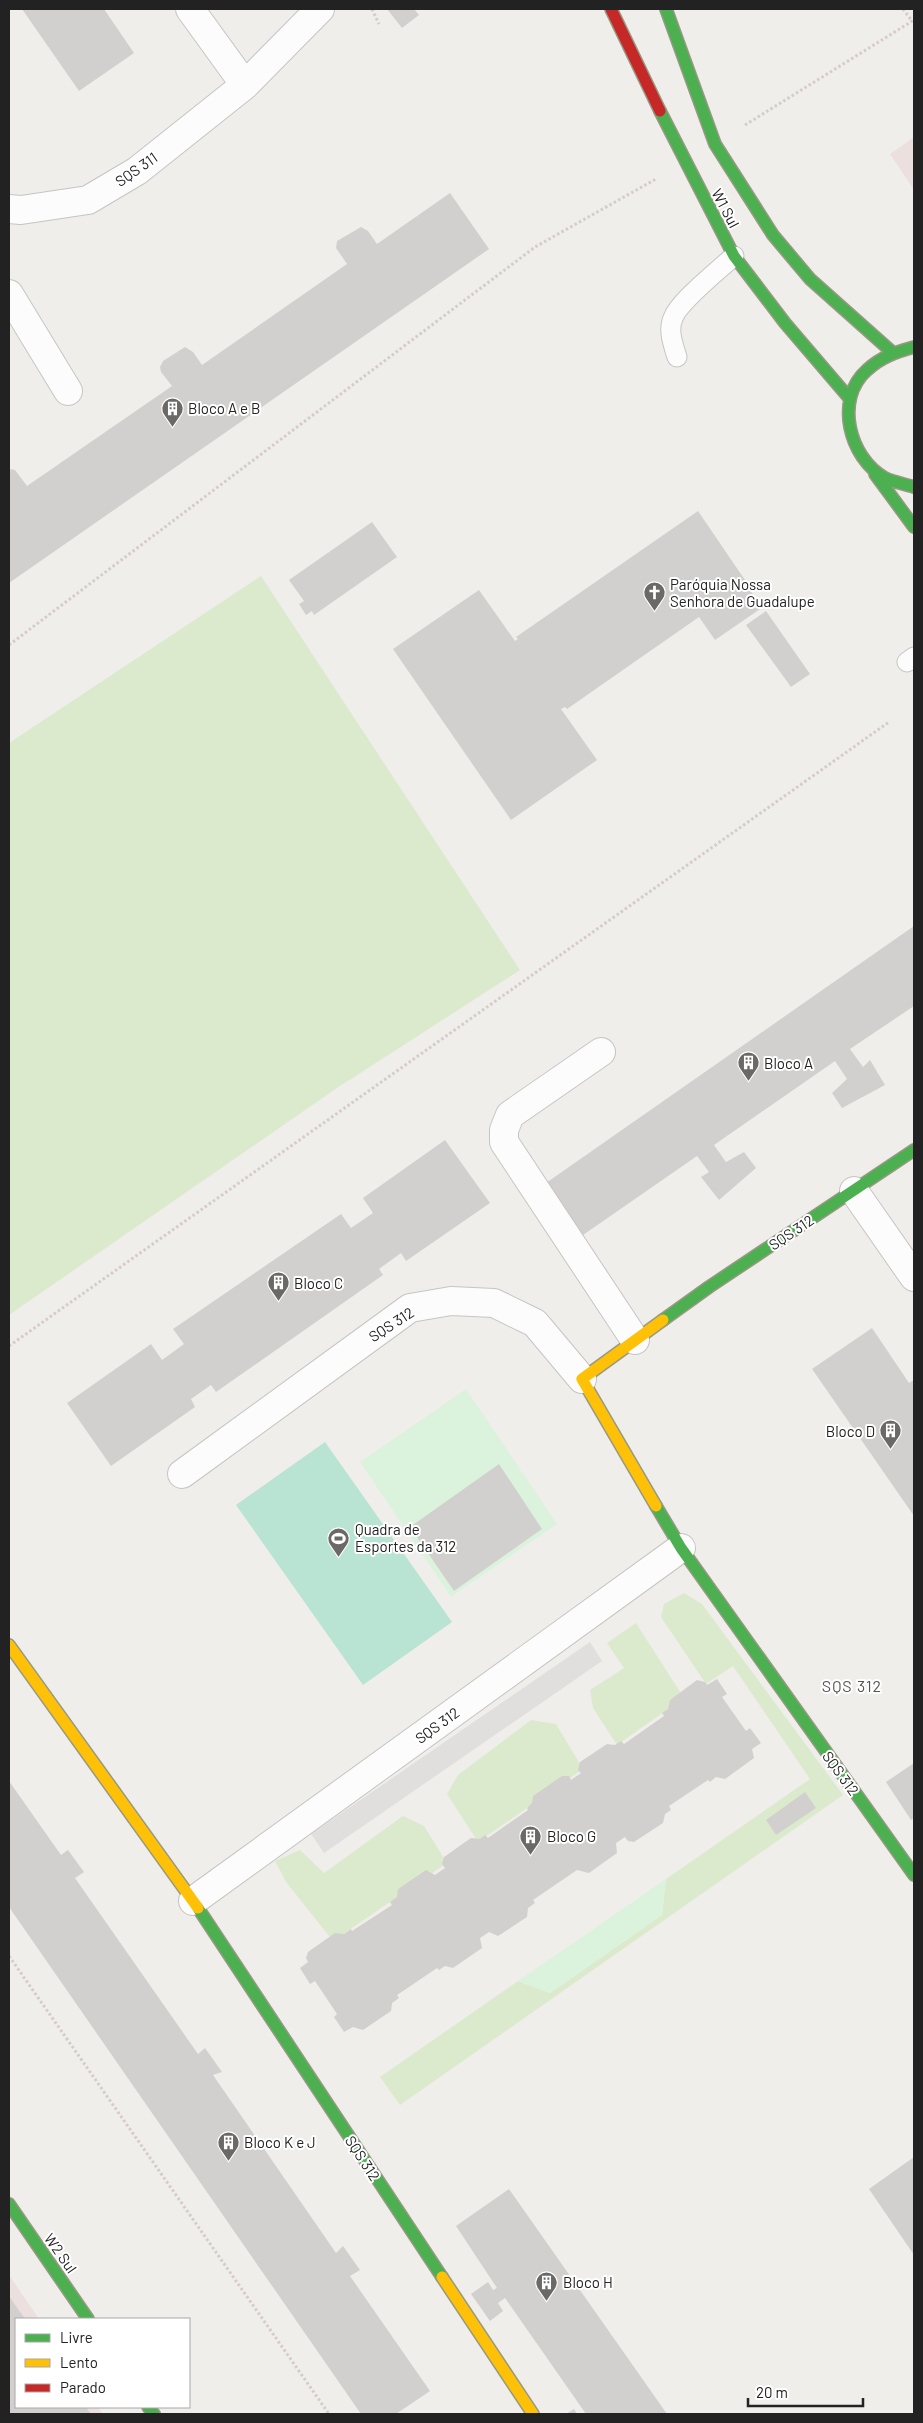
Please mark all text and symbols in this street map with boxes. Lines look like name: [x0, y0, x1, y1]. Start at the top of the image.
street label: SQS 311: [111, 148, 161, 190]
street label: W1 Sul: [708, 185, 744, 231]
building icon: Bloco A e B: [160, 396, 184, 427]
place label: Bloco A e B: [188, 399, 260, 417]
place label: Paróquia Nossa Senhora de Guadalupe: [670, 575, 815, 610]
church icon: Paróquia Nossa Senhora de Guadalupe: [642, 581, 666, 612]
building icon: Bloco A: [736, 1051, 760, 1082]
place label: Bloco A: [764, 1054, 813, 1072]
street label: SQS 312: [765, 1211, 817, 1253]
building icon: Bloco C: [266, 1271, 290, 1302]
place label: Bloco C: [294, 1274, 343, 1292]
street label: SQS 312: [365, 1303, 417, 1345]
building icon: Bloco D: [879, 1419, 903, 1450]
place label: Bloco D: [826, 1422, 875, 1440]
place label: Quadra de Esportes da 312: [355, 1520, 456, 1555]
sports icon: Quadra de Esportes da 312: [327, 1526, 351, 1557]
district label: SQS 312: [822, 1676, 882, 1695]
street label: SQS 312: [411, 1703, 463, 1747]
street label: SQS 312: [819, 1747, 863, 1799]
building icon: Bloco G: [519, 1824, 543, 1855]
place label: Bloco G: [547, 1827, 596, 1845]
building icon: Bloco K e J: [216, 2130, 240, 2161]
street label: SQS 312: [342, 2132, 384, 2184]
place label: Bloco K e J: [244, 2133, 316, 2151]
street label: W2 Sul: [41, 2230, 81, 2276]
building icon: Bloco H: [535, 2270, 559, 2301]
place label: Bloco H: [563, 2273, 613, 2291]
legend: [15, 2318, 190, 2408]
text: Livre: [60, 2328, 93, 2346]
text: Lento: [60, 2353, 98, 2371]
scale bar: [748, 2376, 863, 2408]
text: Parado: [60, 2378, 106, 2396]
text: 20 m: [756, 2383, 788, 2401]

